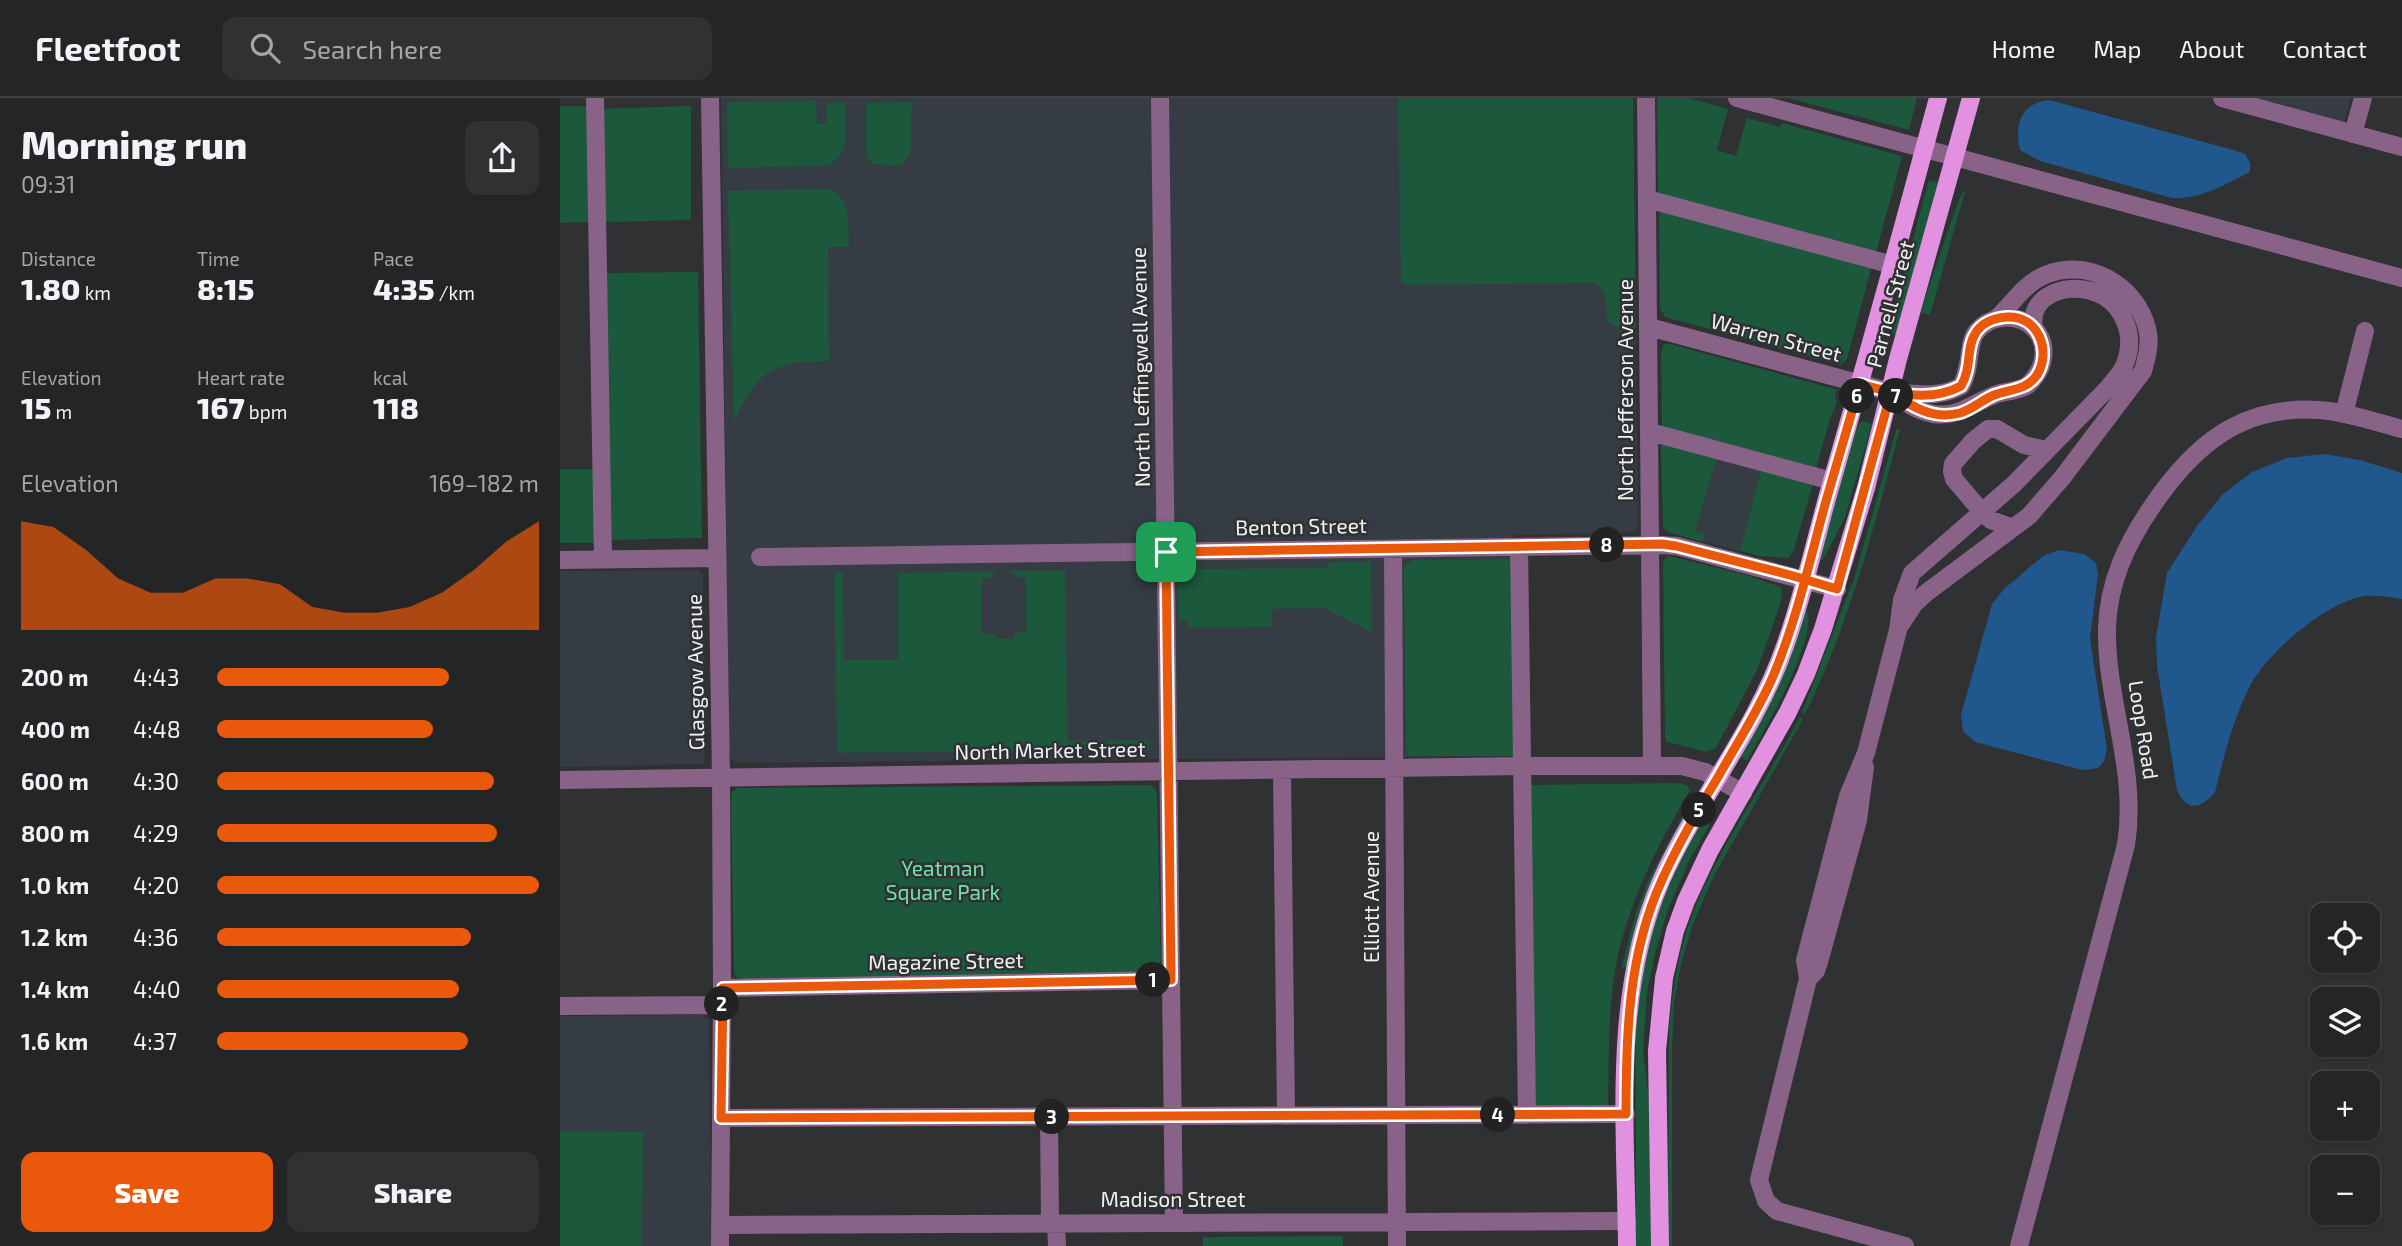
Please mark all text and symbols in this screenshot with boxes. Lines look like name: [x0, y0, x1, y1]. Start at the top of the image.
search box: [222, 17, 712, 80]
text: Fleetfoot: [35, 28, 180, 68]
icon: search: [246, 29, 284, 67]
text: Search here: [302, 33, 442, 64]
text: Home: [1992, 34, 2055, 63]
text: Map: [2093, 34, 2141, 63]
text: About: [2179, 34, 2245, 63]
text: Contact: [2283, 34, 2367, 63]
text: Morning run: [21, 121, 247, 167]
button: share: [465, 121, 539, 195]
text: 09:31: [21, 170, 75, 198]
street label: Parnell Street: [1861, 237, 1919, 370]
text: Distance: [21, 247, 96, 270]
text: Time: [197, 247, 240, 270]
text: Pace: [373, 247, 414, 270]
street label: North Leffingwell Avenue: [1125, 247, 1154, 487]
text: 1.80: [21, 270, 80, 306]
text: 8:15: [197, 270, 254, 306]
text: 4:35: [373, 270, 435, 306]
street label: North Jefferson Avenue: [1612, 279, 1637, 501]
text: km: [80, 281, 111, 304]
text: /km: [435, 281, 475, 304]
street label: Warren Street: [1708, 307, 1844, 366]
text: Elevation: [21, 366, 102, 389]
text: Heart rate: [197, 366, 285, 389]
text: kcal: [373, 366, 408, 389]
pin: 6: [1840, 378, 1874, 414]
pin: 7: [1878, 378, 1914, 414]
text: 6: [1851, 384, 1862, 407]
text: 7: [1890, 384, 1901, 407]
text: 15: [21, 389, 51, 425]
text: 167: [197, 389, 245, 425]
text: 118: [373, 389, 419, 425]
text: m: [51, 400, 72, 423]
text: bpm: [245, 400, 287, 423]
text: Elevation: [21, 469, 119, 497]
text: 169–182 m: [429, 469, 539, 497]
street label: Benton Street: [1235, 512, 1367, 539]
pin: [1136, 522, 1196, 582]
pin: 8: [1590, 528, 1624, 562]
icon: arrive: [1147, 533, 1185, 571]
text: 8: [1601, 533, 1612, 556]
street label: Glasgow Avenue: [681, 594, 708, 751]
text: 200 m: [21, 663, 89, 691]
text: 4:43: [133, 663, 180, 691]
street label: Loop Road: [2124, 679, 2165, 781]
text: 400 m: [21, 715, 90, 743]
text: 4:48: [133, 715, 181, 743]
street label: North Market Street: [954, 735, 1146, 764]
text: 600 m: [21, 767, 89, 795]
text: 4:30: [133, 767, 179, 795]
pin: 5: [1682, 792, 1716, 828]
text: 5: [1693, 798, 1704, 821]
text: 800 m: [21, 819, 90, 847]
text: 4:29: [133, 819, 179, 847]
street label: Elliott Avenue: [1358, 831, 1383, 963]
park label: Yeatman Square Park: [886, 855, 1000, 904]
text: 1.0 km: [21, 871, 89, 899]
text: 4:20: [133, 871, 179, 899]
map controls: [2310, 903, 2380, 1225]
button: locate: [2310, 903, 2380, 973]
text: 1.2 km: [21, 923, 88, 951]
text: 4:36: [133, 923, 179, 951]
street label: Magazine Street: [868, 947, 1024, 974]
pin: 1: [1136, 962, 1170, 998]
text: 1: [1148, 968, 1157, 991]
text: 1.4 km: [21, 975, 89, 1003]
text: 4:40: [133, 975, 181, 1003]
pin: 2: [704, 986, 740, 1021]
button: layers: [2310, 987, 2380, 1057]
text: 2: [716, 992, 727, 1015]
text: 1.6 km: [21, 1027, 88, 1055]
text: 4:37: [133, 1027, 177, 1055]
button: +: [2310, 1071, 2380, 1141]
pin: 4: [1480, 1098, 1516, 1132]
pin: 3: [1035, 1100, 1070, 1134]
text: 4: [1491, 1103, 1504, 1126]
text: 3: [1046, 1105, 1057, 1128]
button: Save: [21, 1152, 273, 1232]
button: Share: [287, 1152, 539, 1232]
button: −: [2310, 1155, 2380, 1225]
street label: Madison Street: [1100, 1186, 1246, 1211]

